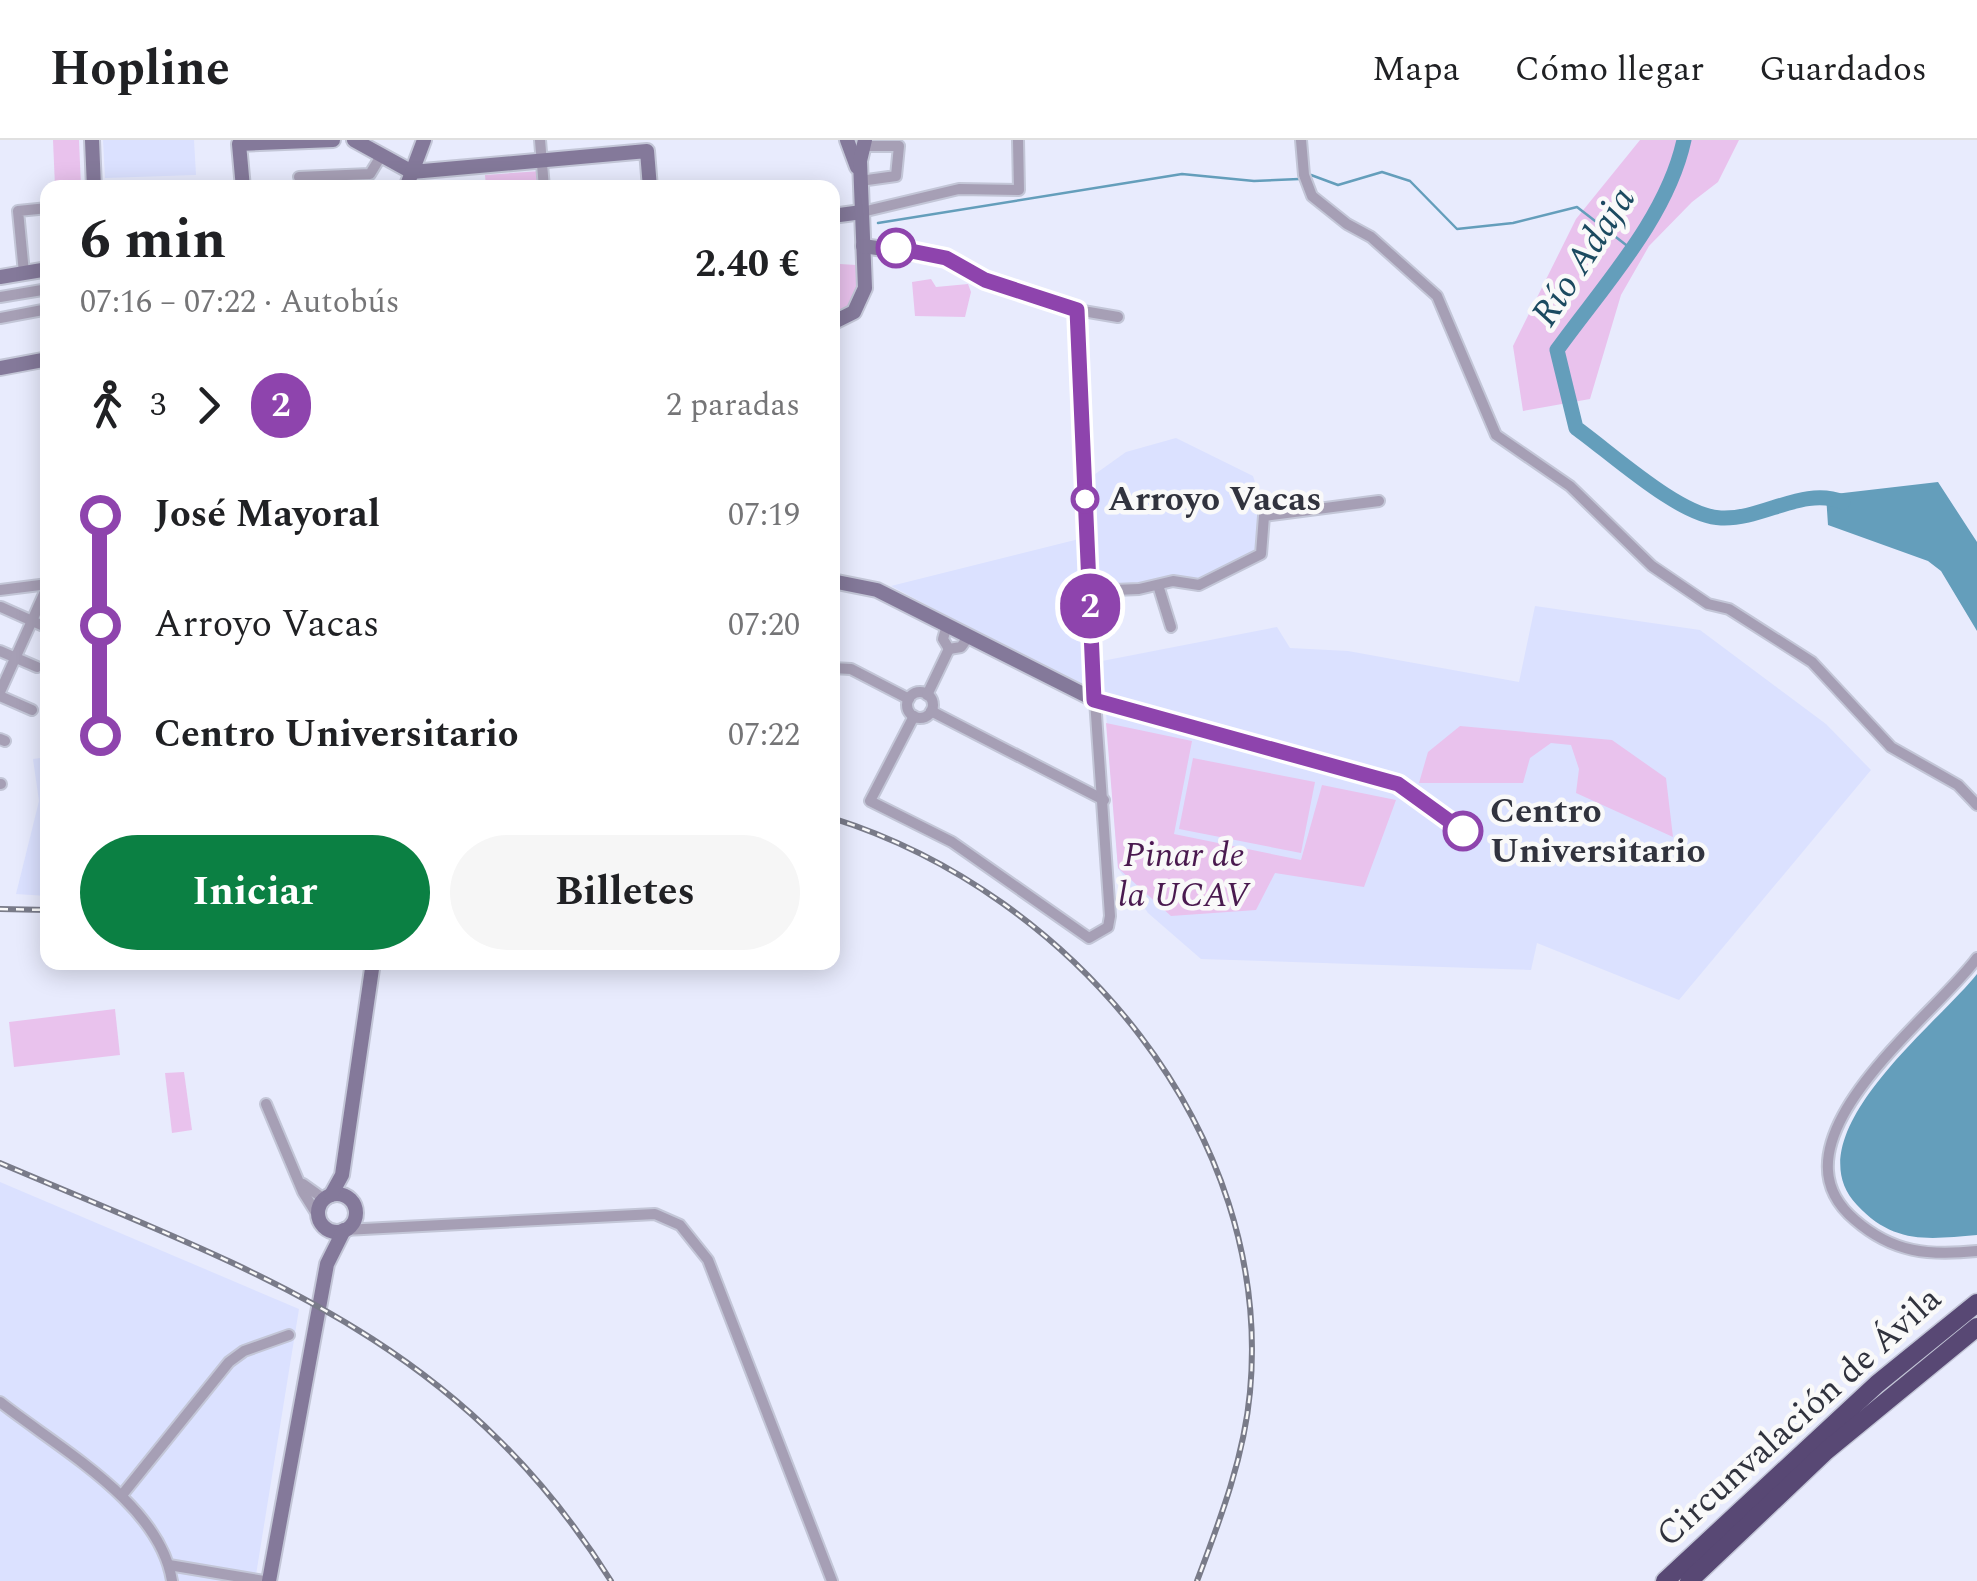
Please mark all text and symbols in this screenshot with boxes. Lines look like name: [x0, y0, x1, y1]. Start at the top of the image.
text: Hopline: [50, 33, 230, 106]
text: Mapa: [1372, 43, 1460, 96]
text: Cómo llegar: [1515, 43, 1704, 96]
text: Guardados: [1759, 43, 1927, 96]
water label: Río Adaja: [1517, 175, 1651, 339]
text: 6 min: [80, 199, 226, 282]
unlabelled marker: [877, 229, 915, 267]
text: 2.40 €: [695, 236, 800, 294]
text: 07:16 – 07:22 · Autobús: [80, 278, 399, 327]
icon: walk: [80, 378, 135, 433]
icon: forward: [181, 378, 236, 433]
text: 2: [271, 379, 291, 432]
text: 3: [150, 381, 166, 430]
text: 2 paradas: [666, 381, 800, 430]
place label: Arroyo Vacas: [1108, 473, 1322, 526]
text: José Mayoral: [154, 486, 380, 544]
marker: Arroyo Vacas: [1072, 486, 1098, 512]
text: 07:19: [728, 491, 800, 540]
line badge: 2: [1058, 574, 1122, 638]
text: 2: [1080, 580, 1100, 633]
text: Arroyo Vacas: [154, 596, 379, 654]
text: 07:20: [728, 601, 800, 650]
text: Centro Universitario: [154, 706, 519, 764]
text: 07:22: [728, 711, 800, 760]
place label: Centro Universitario: [1490, 785, 1706, 878]
marker: Centro Universitario: [1444, 812, 1482, 850]
park label: Pinar de la UCAV: [1118, 829, 1251, 922]
button: Iniciar: [80, 835, 430, 950]
button: Billetes: [450, 835, 800, 950]
street label: Circunvalación de Ávila: [1644, 1274, 1954, 1560]

